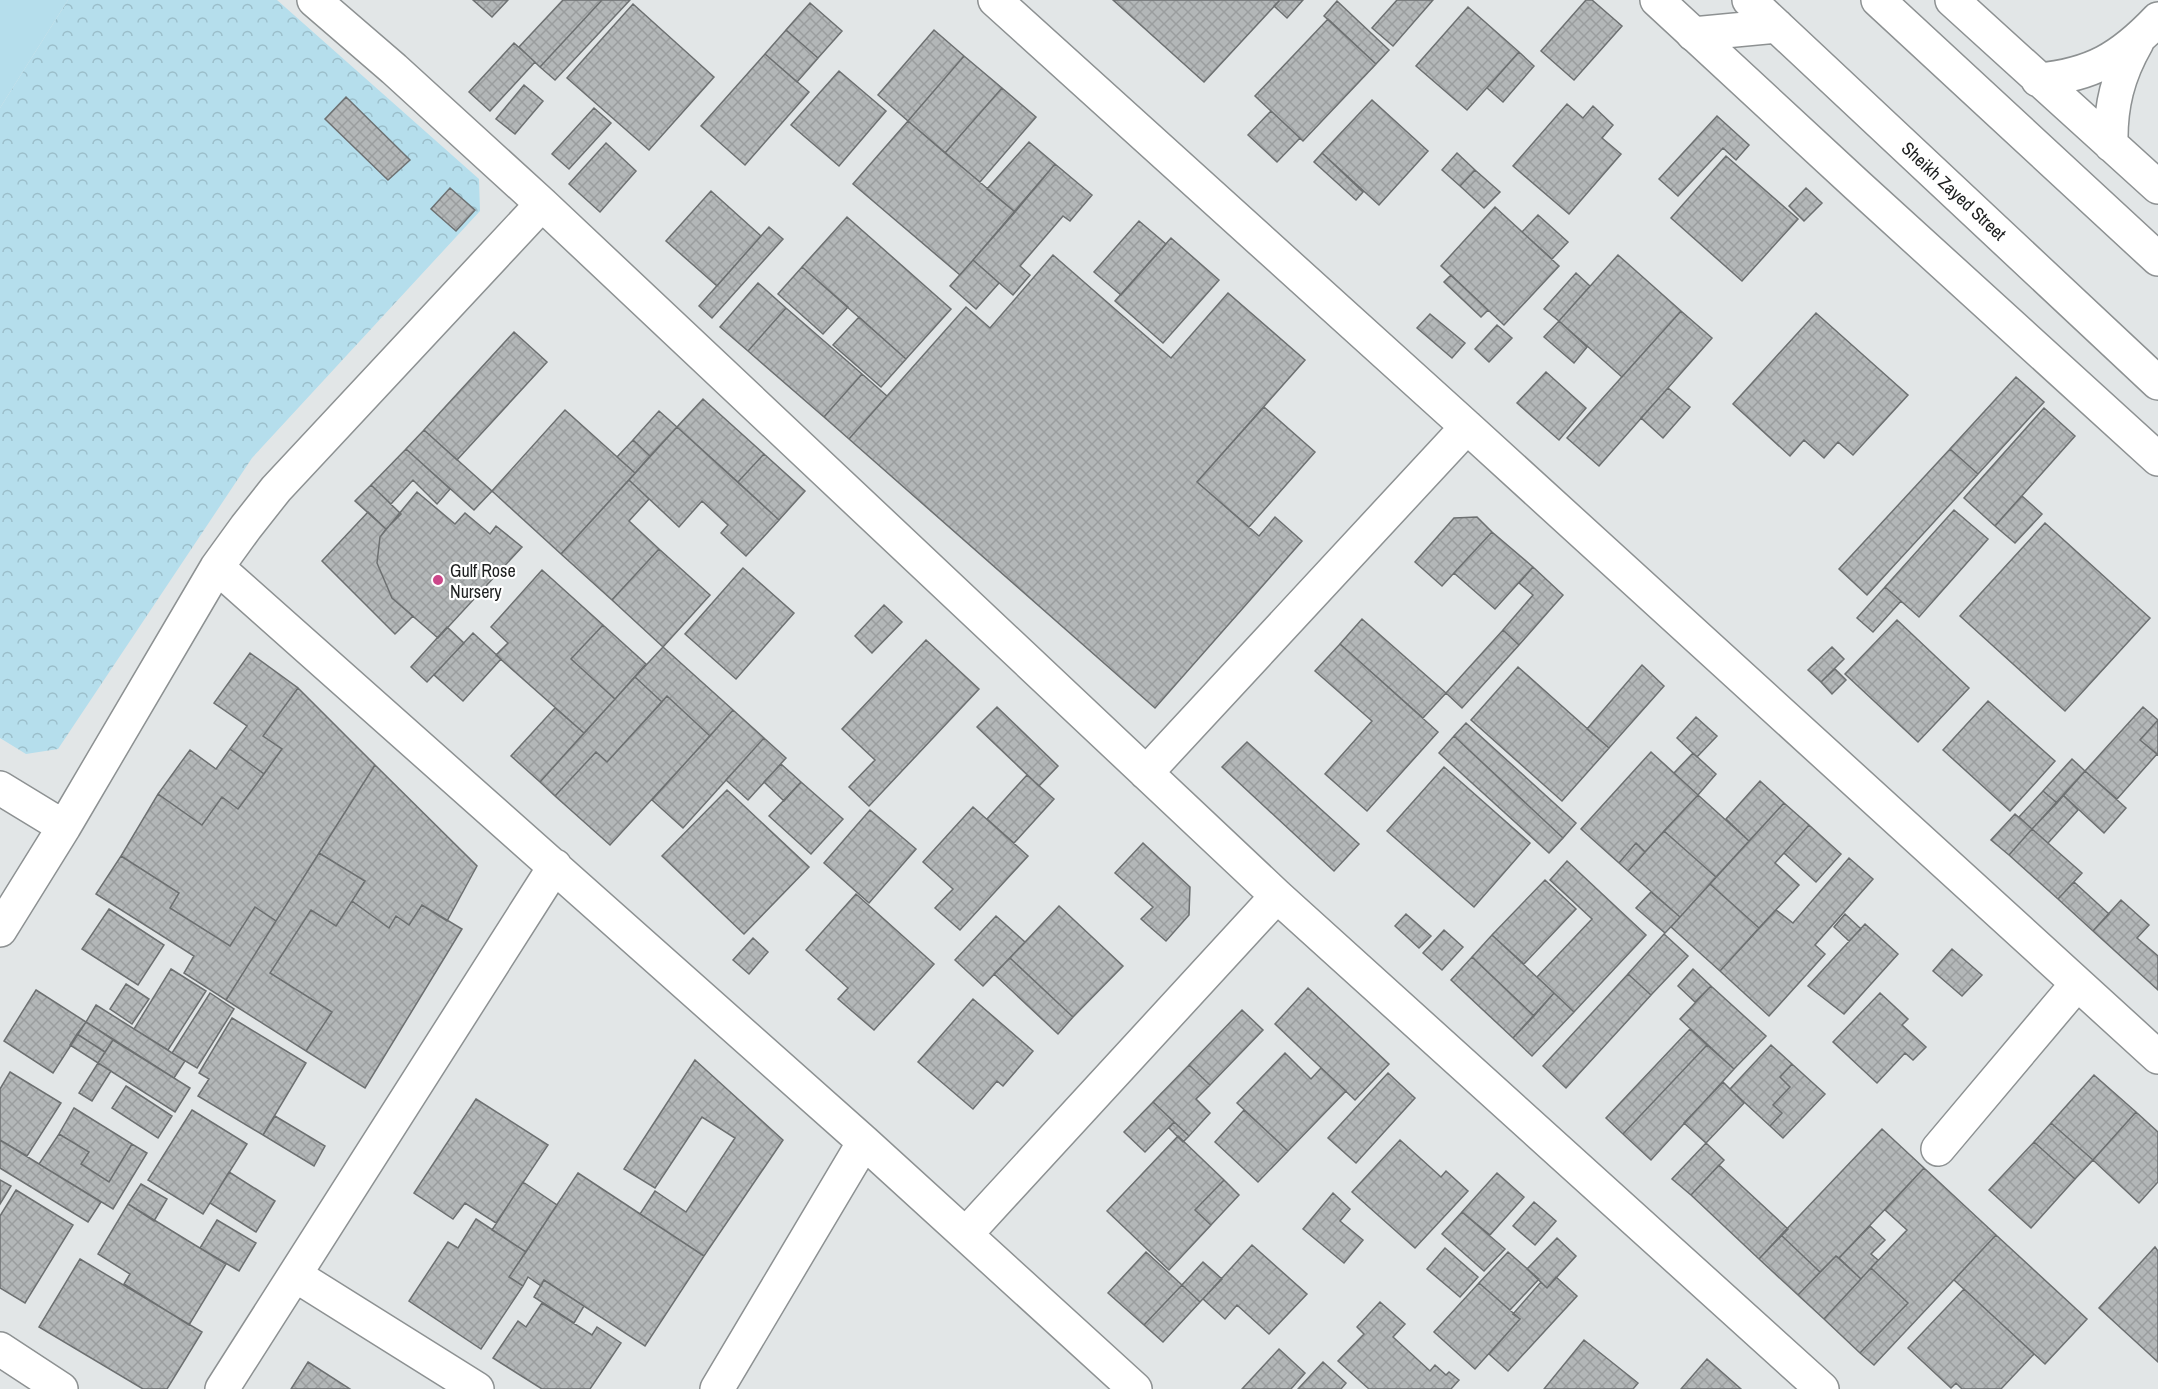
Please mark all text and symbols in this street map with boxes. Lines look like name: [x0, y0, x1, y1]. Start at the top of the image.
street label: Sheikh Zayed Street: [1896, 136, 2012, 246]
place label: Gulf Rose Nursery: [450, 558, 516, 604]
marker: Gulf Rose Nursery: [431, 573, 445, 587]

